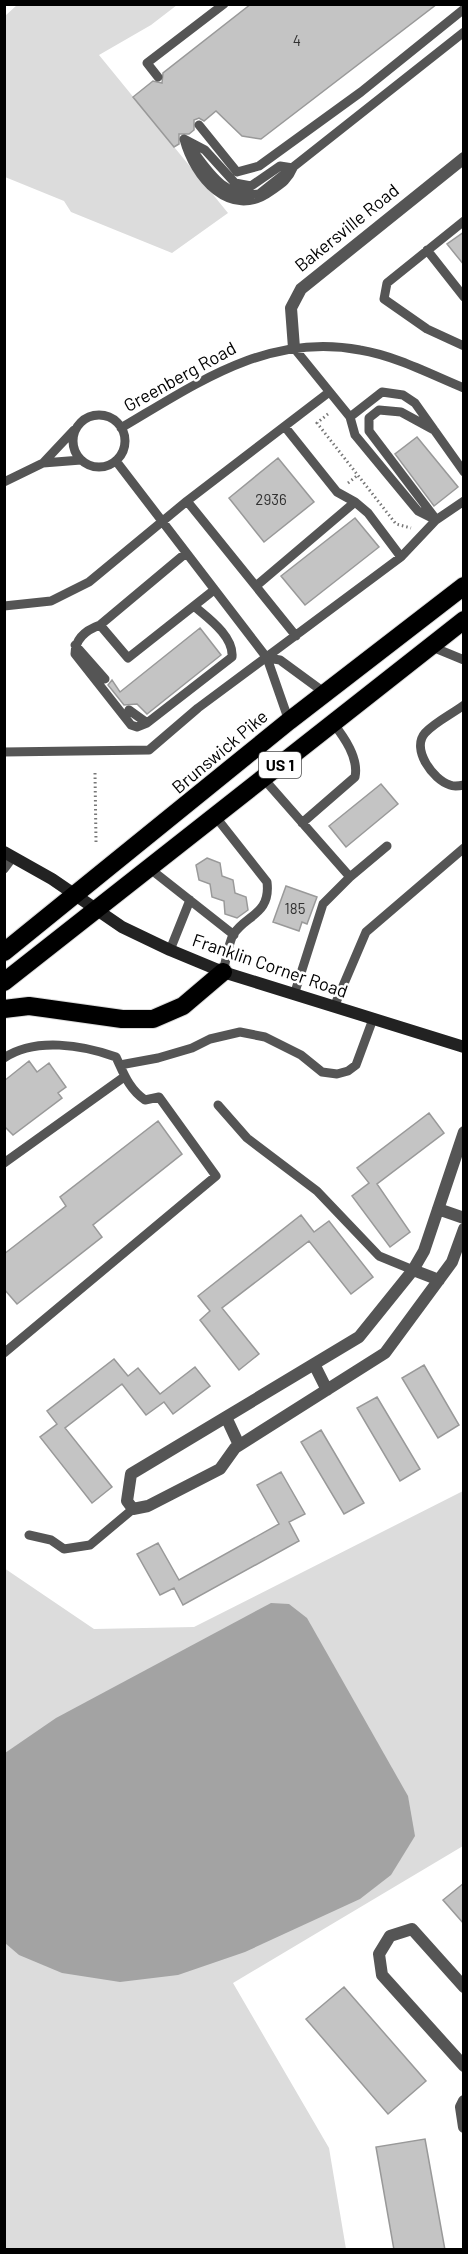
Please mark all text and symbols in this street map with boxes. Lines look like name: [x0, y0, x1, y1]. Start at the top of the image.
house number: 4: [293, 31, 301, 49]
street label: Bakersville Road: [290, 179, 403, 276]
street label: Greenberg Road: [120, 336, 240, 416]
house number: 2936: [255, 490, 287, 508]
street label: Brunswick Pike: [167, 705, 272, 798]
road number: US 1: [259, 752, 301, 778]
house number: 185: [285, 899, 305, 917]
street label: Franklin Corner Road: [190, 928, 351, 1002]

